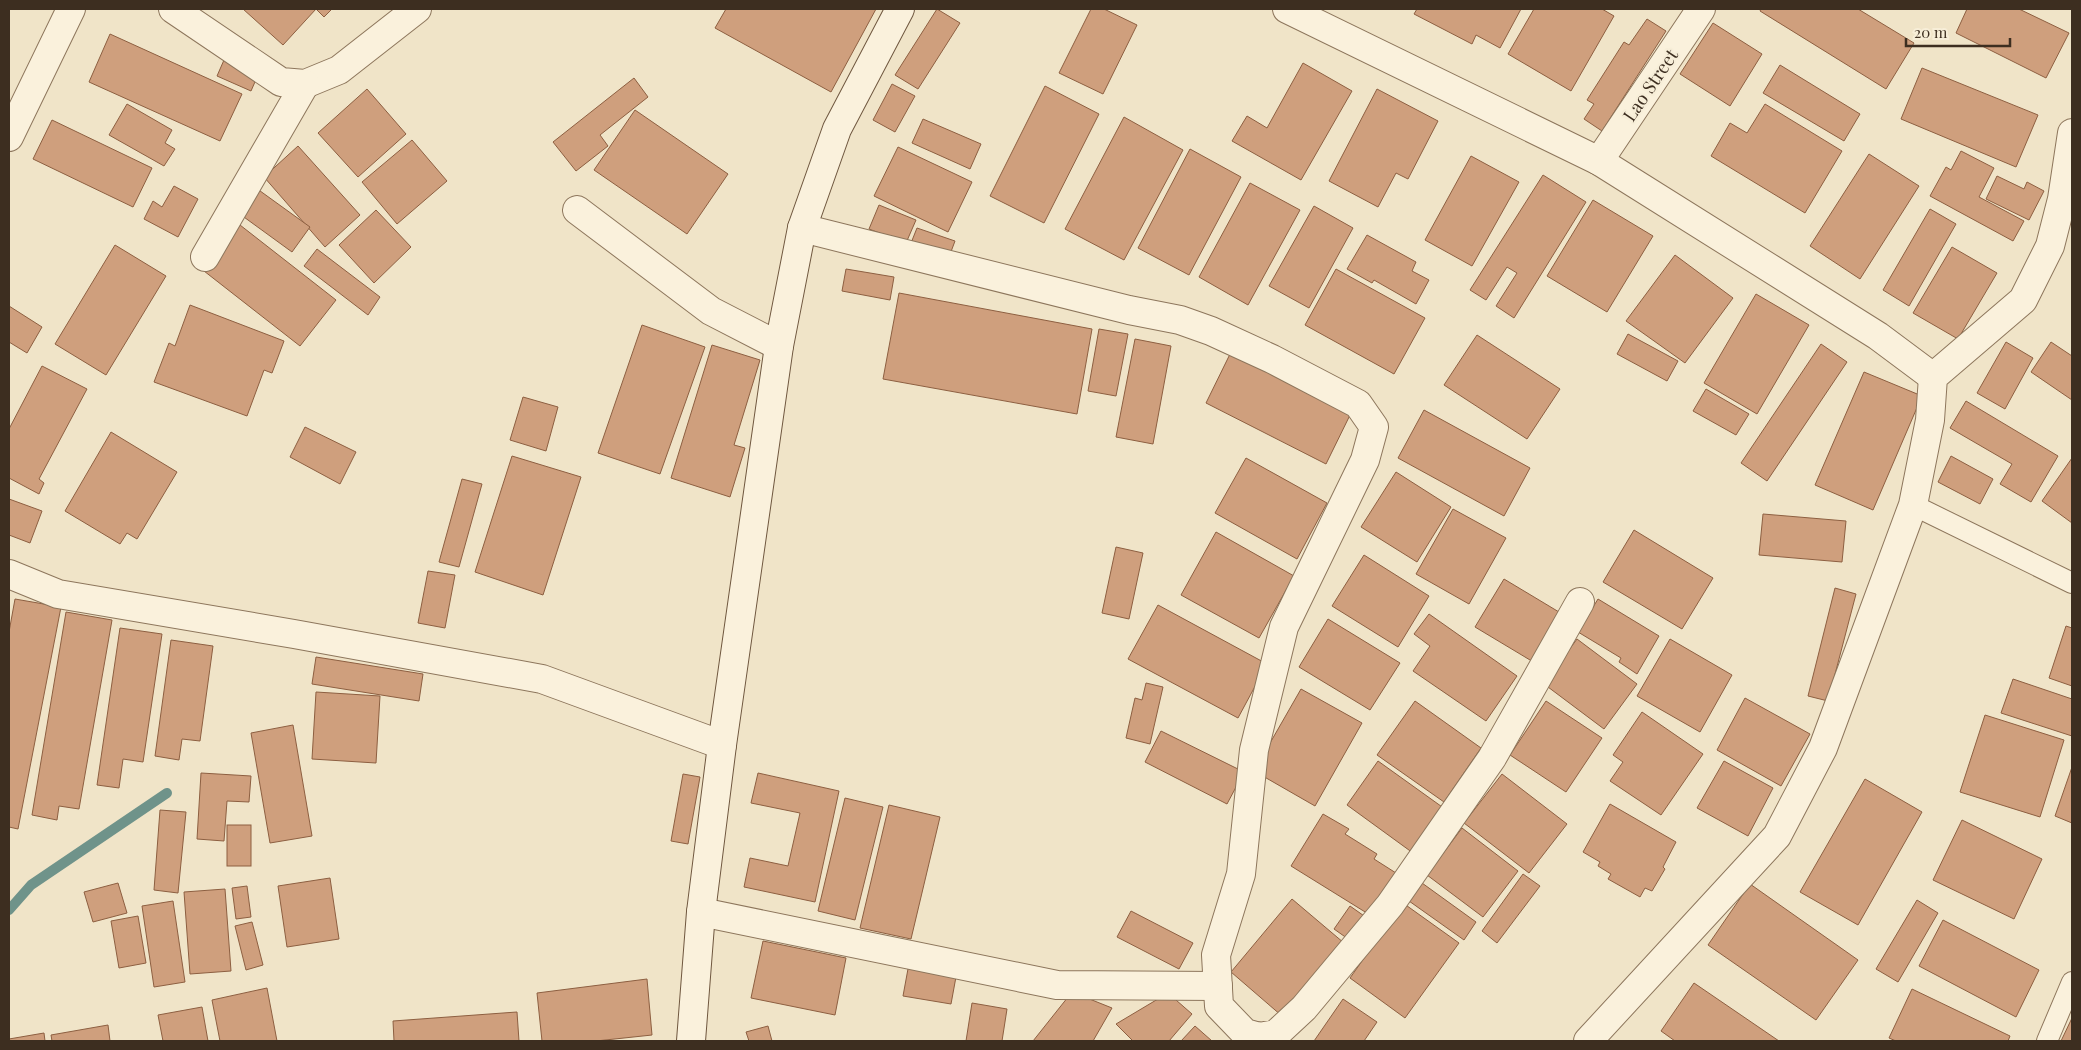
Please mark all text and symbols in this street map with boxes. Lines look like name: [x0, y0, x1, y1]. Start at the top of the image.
scale bar: [1906, 15, 2010, 47]
text: 20 m: [1914, 22, 1948, 42]
street label: Lao Street: [1617, 44, 1683, 126]

